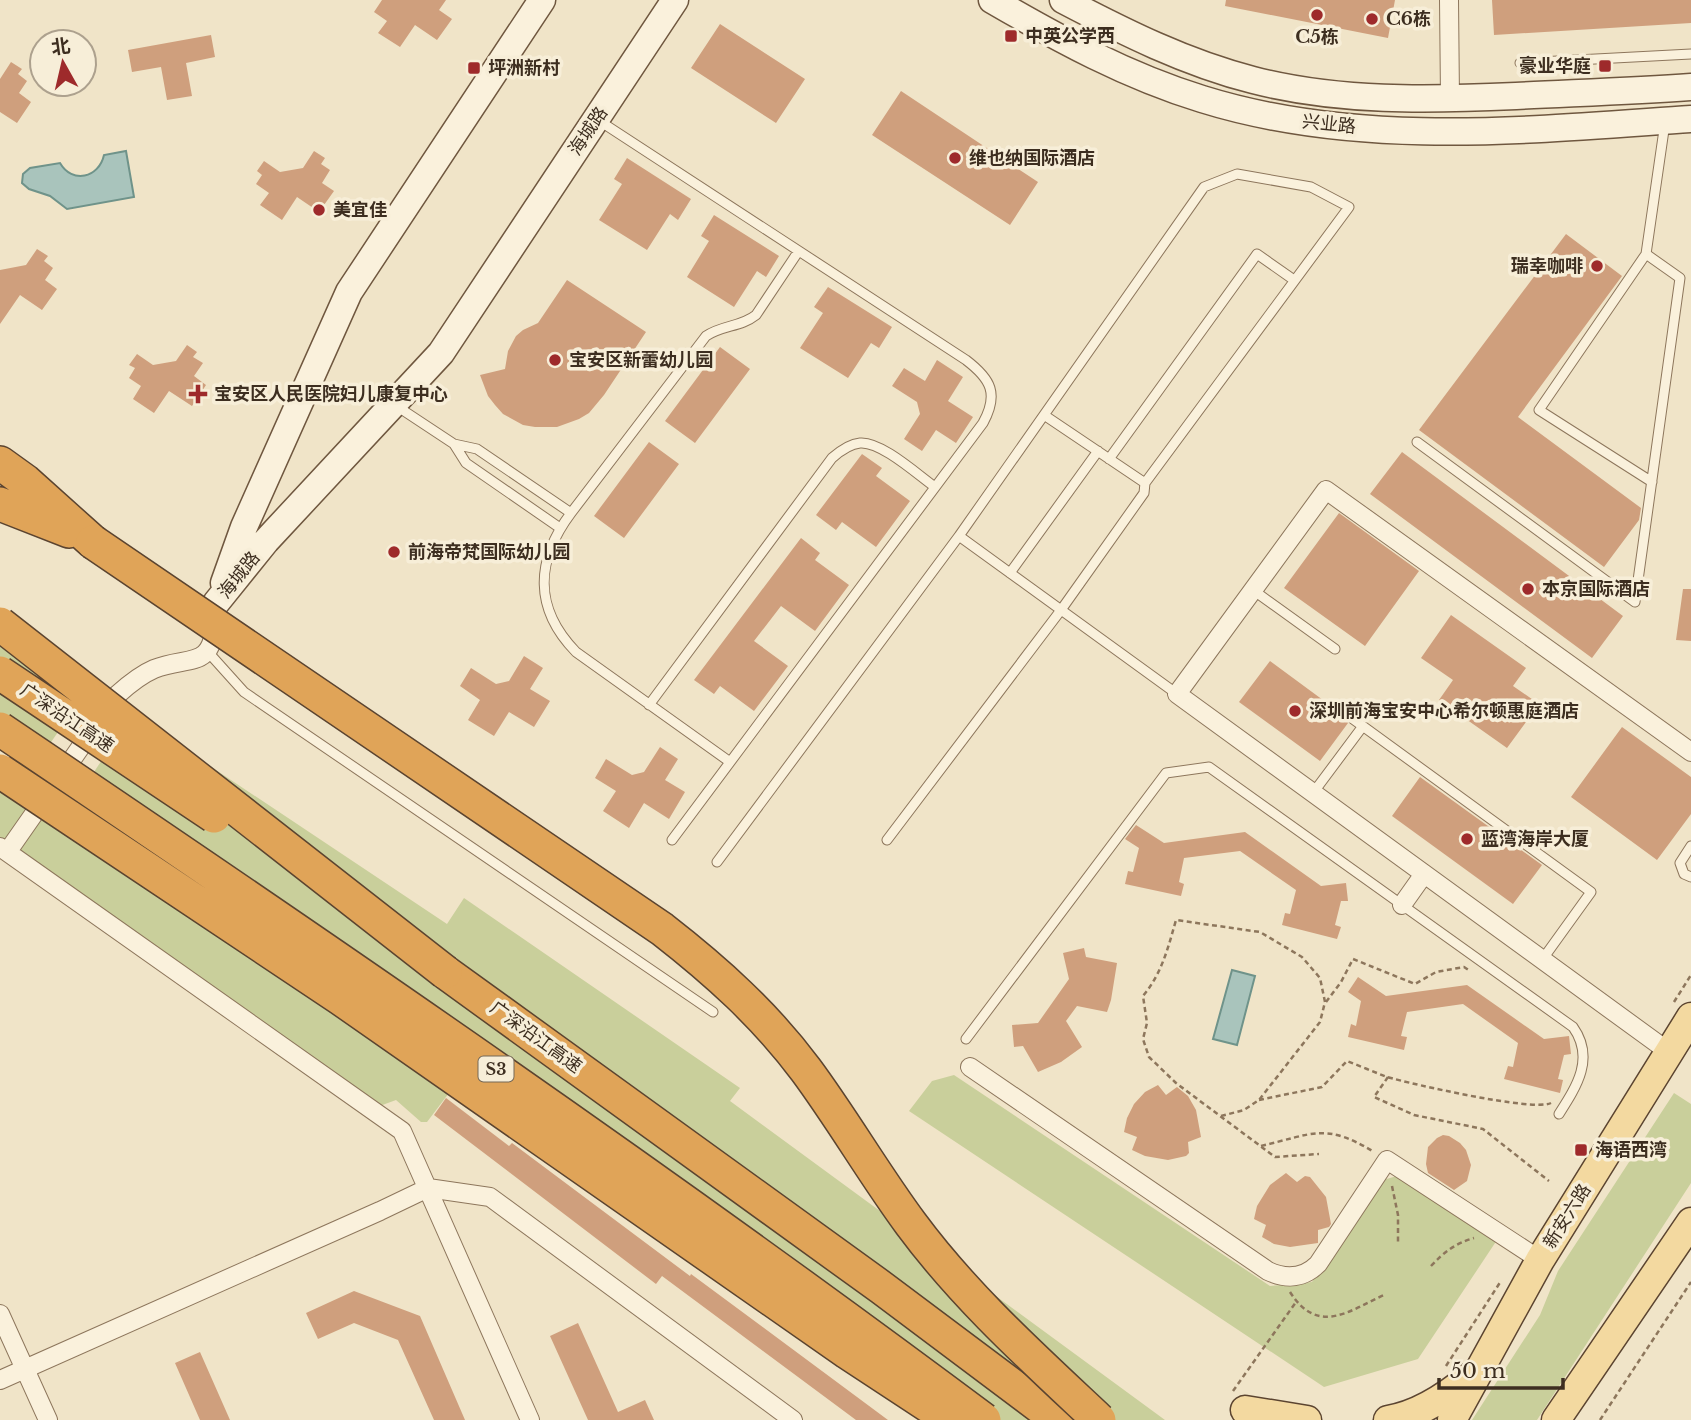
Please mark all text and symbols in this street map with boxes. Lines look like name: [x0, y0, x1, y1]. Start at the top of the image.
marker: C5栋: [1309, 7, 1325, 23]
place label: C6栋: [1386, 8, 1431, 30]
marker: C6栋: [1364, 11, 1380, 27]
place label: 中英公学西: [1025, 25, 1115, 47]
place label: C5栋: [1295, 26, 1339, 48]
north arrow: [28, 28, 98, 98]
marker: 中英公学西: [1003, 28, 1019, 44]
text: 北: [50, 34, 72, 59]
place label: 豪业华庭: [1519, 55, 1591, 77]
place label: 坪洲新村: [488, 57, 560, 79]
marker: 豪业华庭: [1597, 58, 1613, 74]
marker: 坪洲新村: [466, 60, 482, 76]
street label: 海城路: [564, 102, 612, 160]
street label: 兴业路: [1301, 110, 1357, 138]
place label: 维也纳国际酒店: [969, 147, 1095, 169]
marker: 维也纳国际酒店: [947, 150, 963, 166]
place label: 美宜佳: [333, 199, 387, 221]
marker: 美宜佳: [311, 202, 327, 218]
place label: 瑞幸咖啡: [1511, 255, 1583, 277]
marker: 瑞幸咖啡: [1589, 258, 1605, 274]
place label: 宝安区新蕾幼儿园: [569, 349, 713, 371]
marker: 宝安区新蕾幼儿园: [547, 352, 563, 368]
place label: 宝安区人民医院妇儿康复中心: [214, 383, 448, 405]
marker: 宝安区人民医院妇儿康复中心: [188, 384, 208, 404]
place label: 前海帝梵国际幼儿园: [408, 541, 570, 563]
marker: 前海帝梵国际幼儿园: [386, 544, 402, 560]
street label: 海城路: [213, 547, 265, 603]
place label: 本京国际酒店: [1542, 578, 1650, 600]
marker: 本京国际酒店: [1520, 581, 1536, 597]
street label: 广深沿江高速: [16, 679, 118, 757]
place label: 深圳前海宝安中心希尔顿惠庭酒店: [1309, 700, 1579, 722]
marker: 深圳前海宝安中心希尔顿惠庭酒店: [1287, 703, 1303, 719]
place label: 蓝湾海岸大厦: [1481, 828, 1589, 850]
marker: 蓝湾海岸大厦: [1459, 831, 1475, 847]
street label: 广深沿江高速: [486, 996, 586, 1078]
road number: S3: [478, 1056, 514, 1082]
place label: 海语西湾: [1595, 1139, 1667, 1161]
marker: 海语西湾: [1573, 1142, 1589, 1158]
street label: 新安六路: [1539, 1180, 1595, 1252]
scale bar: [1439, 1346, 1563, 1390]
text: 50 m: [1450, 1358, 1506, 1384]

